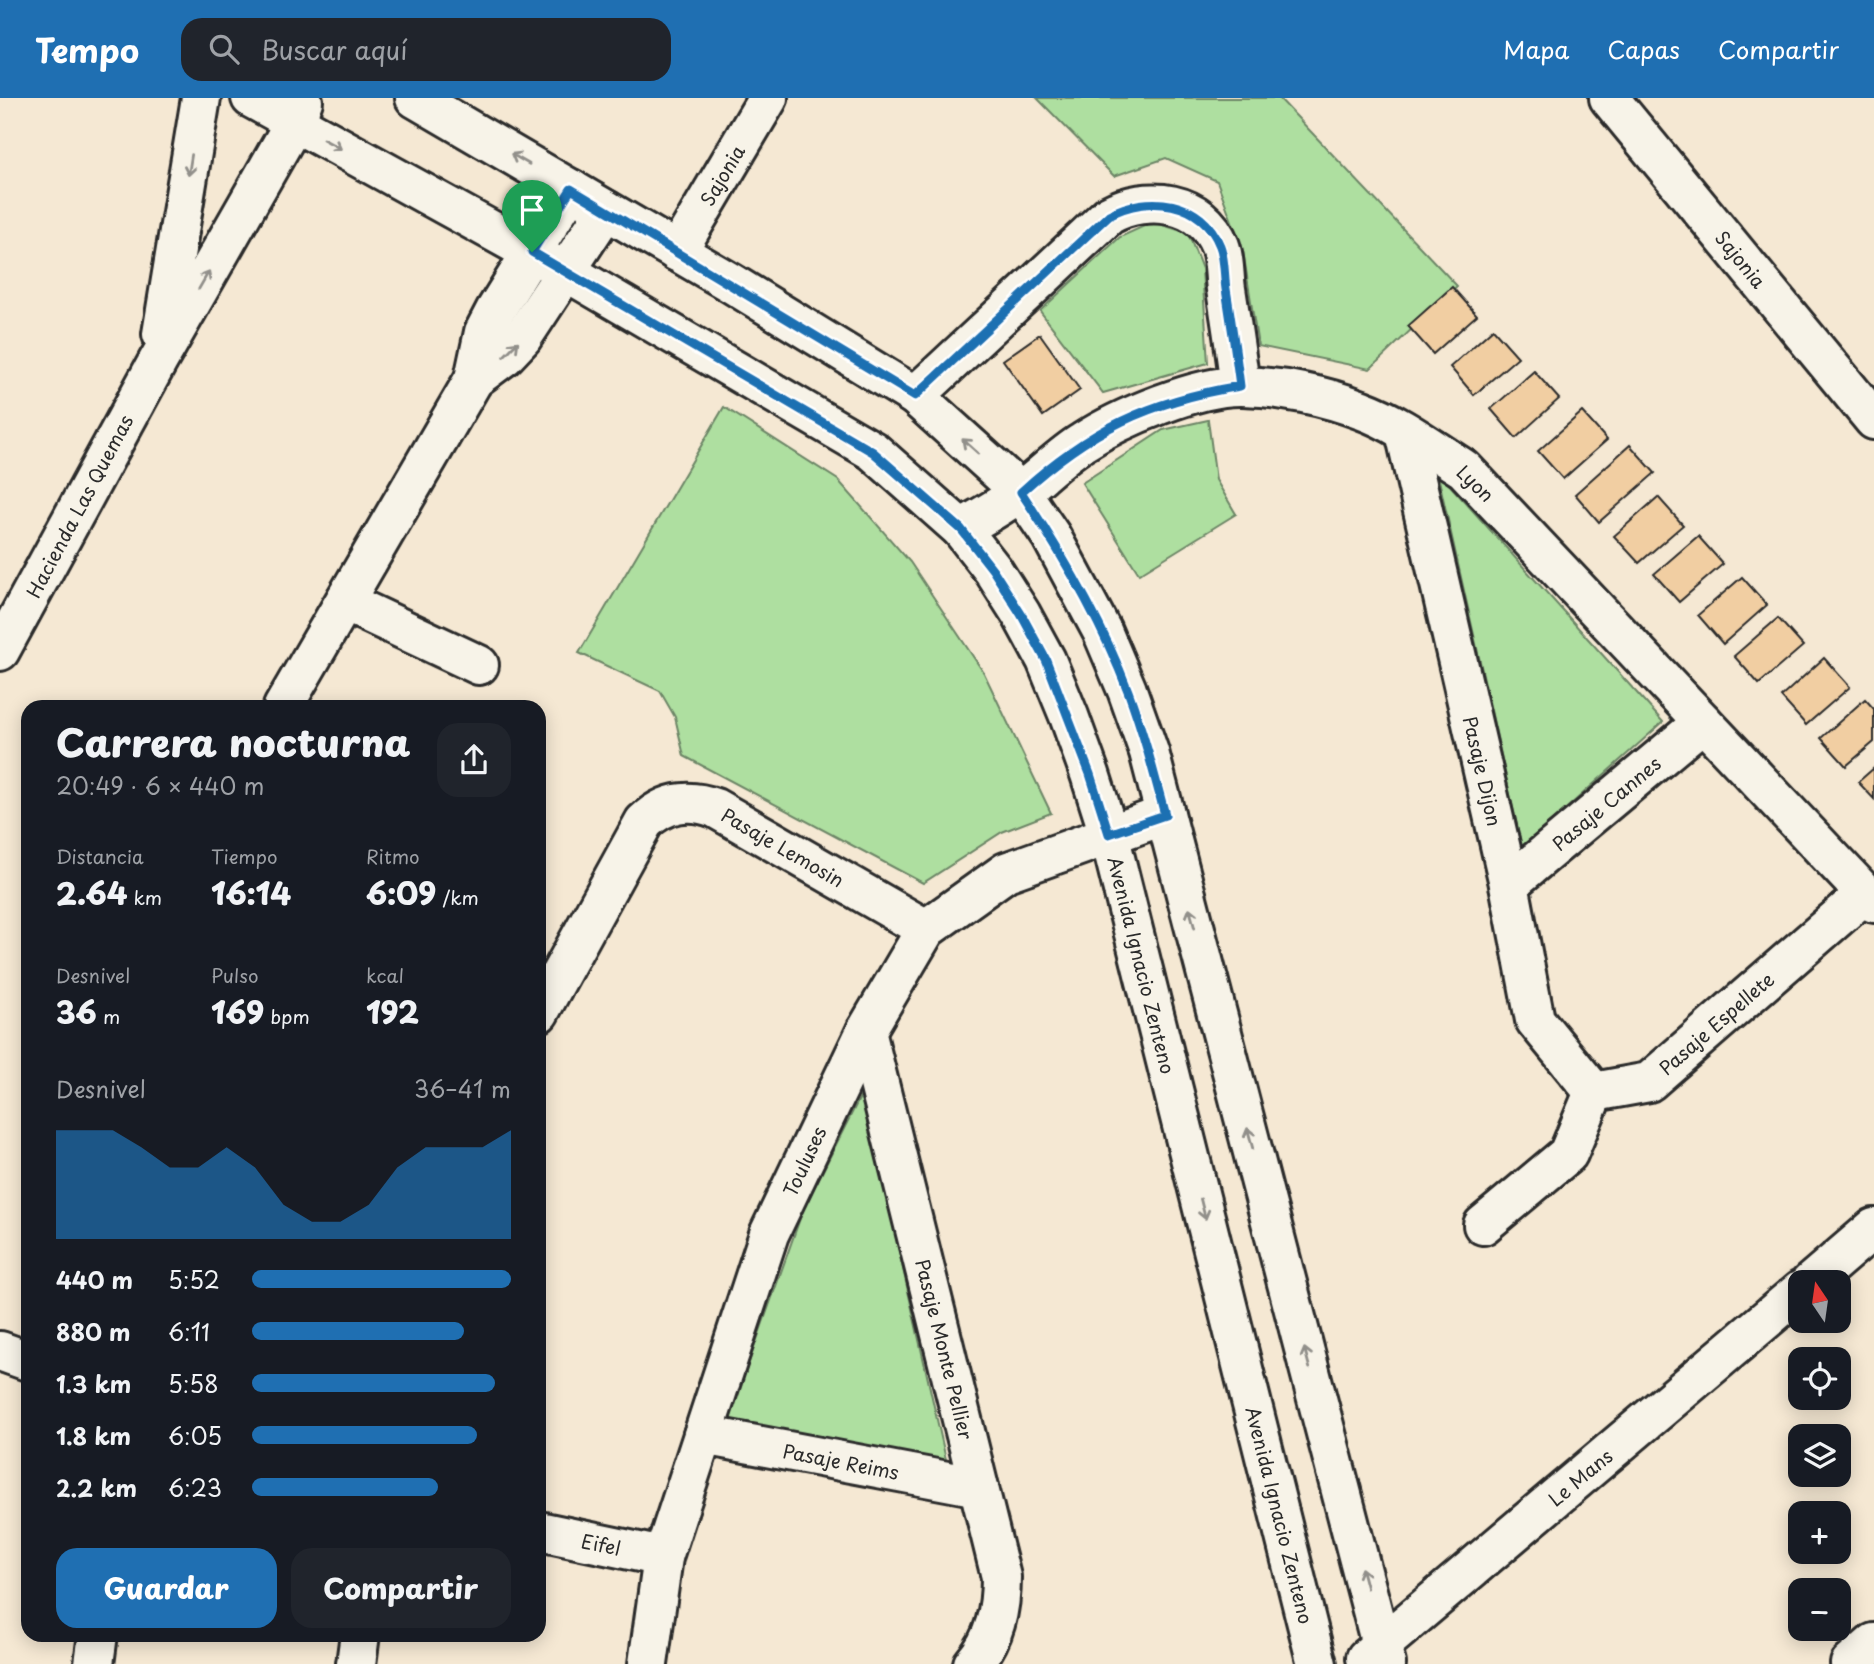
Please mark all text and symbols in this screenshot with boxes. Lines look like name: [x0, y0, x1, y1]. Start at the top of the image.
search box: [181, 18, 671, 81]
text: Tempo: [35, 24, 139, 74]
icon: search: [205, 30, 243, 68]
text: Buscar aquí: [261, 30, 408, 69]
text: Mapa: [1503, 31, 1569, 67]
text: Capas: [1607, 31, 1680, 67]
text: Compartir: [1718, 31, 1839, 67]
one-way arrow: [321, 138, 342, 151]
street label: Sajonia: [693, 139, 751, 211]
one-way arrow: [511, 152, 531, 166]
one-way arrow: [183, 153, 196, 176]
pin: [502, 180, 562, 252]
icon: arrive: [513, 191, 551, 229]
street label: Sajonia: [1709, 224, 1773, 294]
one-way arrow: [197, 271, 211, 291]
one-way arrow: [502, 341, 519, 358]
street label: Hacienda Las Quemas: [19, 409, 139, 602]
one-way arrow: [961, 438, 979, 454]
street label: Lyon: [1451, 458, 1501, 508]
text: Carrera nocturna: [56, 713, 411, 770]
street label: Pasaje Dijon: [1457, 713, 1509, 829]
button: share: [437, 723, 511, 797]
street label: Pasaje Cannes: [1546, 749, 1666, 857]
text: 20:49 · 6 × 440 m: [56, 768, 264, 803]
street label: Pasaje Lemosin: [716, 800, 850, 894]
text: Distancia: [56, 842, 144, 870]
text: Tiempo: [211, 842, 278, 870]
text: Ritmo: [366, 842, 420, 870]
street label: Avenida Ignacio Zenteno: [1101, 853, 1183, 1077]
text: 2.64: [56, 870, 127, 915]
text: 16:14: [211, 870, 291, 915]
text: 6:09: [366, 870, 436, 915]
text: km: [127, 883, 162, 911]
text: /km: [436, 883, 479, 911]
one-way arrow: [1185, 907, 1198, 930]
text: Desnivel: [56, 961, 130, 989]
text: Pulso: [211, 961, 259, 989]
text: kcal: [366, 961, 404, 989]
street label: Pasaje Espellete: [1652, 965, 1780, 1081]
text: 36: [56, 989, 97, 1034]
text: 169: [211, 989, 264, 1034]
text: 192: [366, 989, 419, 1034]
text: m: [97, 1002, 120, 1030]
text: bpm: [264, 1002, 310, 1030]
text: Desnivel: [56, 1071, 146, 1106]
text: 36–41 m: [414, 1071, 511, 1106]
street label: Touluses: [776, 1121, 832, 1201]
one-way arrow: [1242, 1127, 1255, 1149]
one-way arrow: [1197, 1197, 1210, 1220]
street label: Pasaje Monte Pellier: [909, 1256, 981, 1442]
text: 440 m: [56, 1262, 133, 1297]
text: 5:52: [168, 1262, 220, 1297]
north arrow: [1788, 1270, 1852, 1334]
map controls: [1788, 1270, 1851, 1641]
text: 880 m: [56, 1314, 131, 1349]
text: 6:11: [168, 1314, 210, 1349]
one-way arrow: [1300, 1347, 1313, 1370]
button: locate: [1788, 1347, 1851, 1410]
text: 1.3 km: [56, 1366, 131, 1401]
text: 5:58: [168, 1366, 219, 1401]
street label: Avenida Ignacio Zenteno: [1239, 1403, 1321, 1627]
text: 1.8 km: [56, 1418, 131, 1453]
text: 6:05: [168, 1418, 222, 1453]
button: layers: [1788, 1424, 1851, 1487]
street label: Pasaje Reims: [781, 1436, 901, 1486]
street label: Le Mans: [1542, 1442, 1618, 1512]
text: 2.2 km: [56, 1470, 137, 1505]
text: 6:23: [168, 1470, 222, 1505]
button: +: [1788, 1501, 1851, 1564]
street label: Eifel: [579, 1526, 623, 1562]
button: Guardar: [56, 1548, 277, 1628]
button: Compartir: [291, 1548, 511, 1628]
one-way arrow: [1357, 1568, 1370, 1590]
button: −: [1788, 1578, 1851, 1641]

